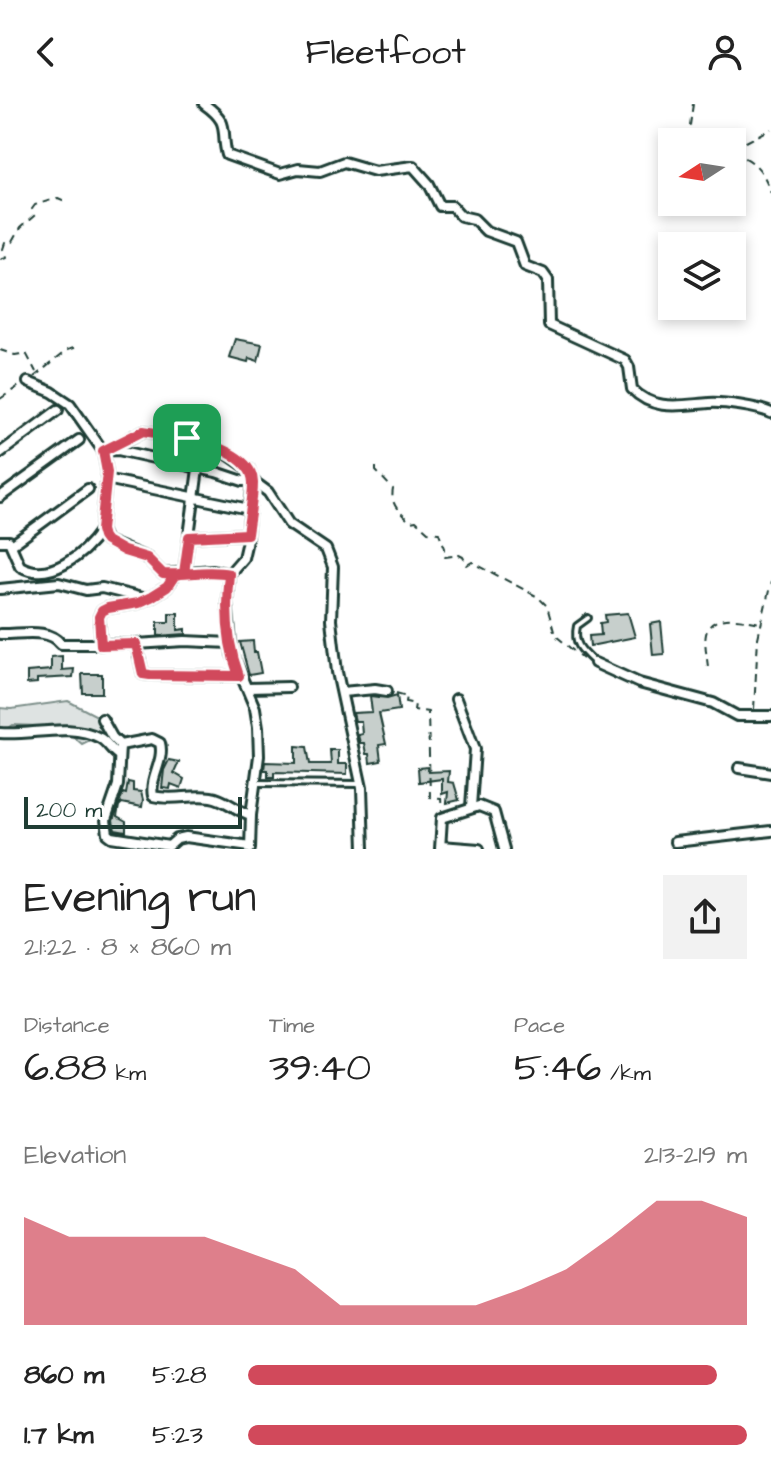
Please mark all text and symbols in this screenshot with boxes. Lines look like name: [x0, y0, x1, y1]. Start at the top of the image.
text: Fleetfoot: [305, 27, 466, 78]
icon: back: [24, 30, 68, 74]
icon: person: [703, 30, 747, 74]
north arrow: [658, 128, 746, 216]
map controls: [658, 128, 746, 320]
button: layers: [658, 232, 746, 320]
pin: [153, 404, 221, 472]
icon: arrive: [165, 416, 209, 460]
scale bar: [24, 793, 242, 829]
text: 200 m: [36, 795, 102, 826]
text: Evening run: [24, 868, 256, 929]
button: share: [663, 875, 747, 959]
text: 21:22 · 8 × 860 m: [24, 929, 231, 965]
text: Distance: [24, 1010, 110, 1041]
text: Time: [269, 1010, 315, 1041]
text: Pace: [514, 1010, 565, 1041]
text: 6.88: [24, 1041, 107, 1096]
text: 39:40: [269, 1041, 371, 1096]
text: 5:46: [514, 1041, 601, 1096]
text: km: [107, 1058, 146, 1089]
text: /km: [601, 1058, 651, 1089]
text: Elevation: [24, 1137, 126, 1173]
text: 213–219 m: [644, 1137, 747, 1173]
text: 860 m: [24, 1357, 104, 1393]
text: 5:28: [152, 1357, 207, 1393]
text: 1.7 km: [24, 1417, 94, 1453]
text: 5:23: [152, 1417, 203, 1453]

